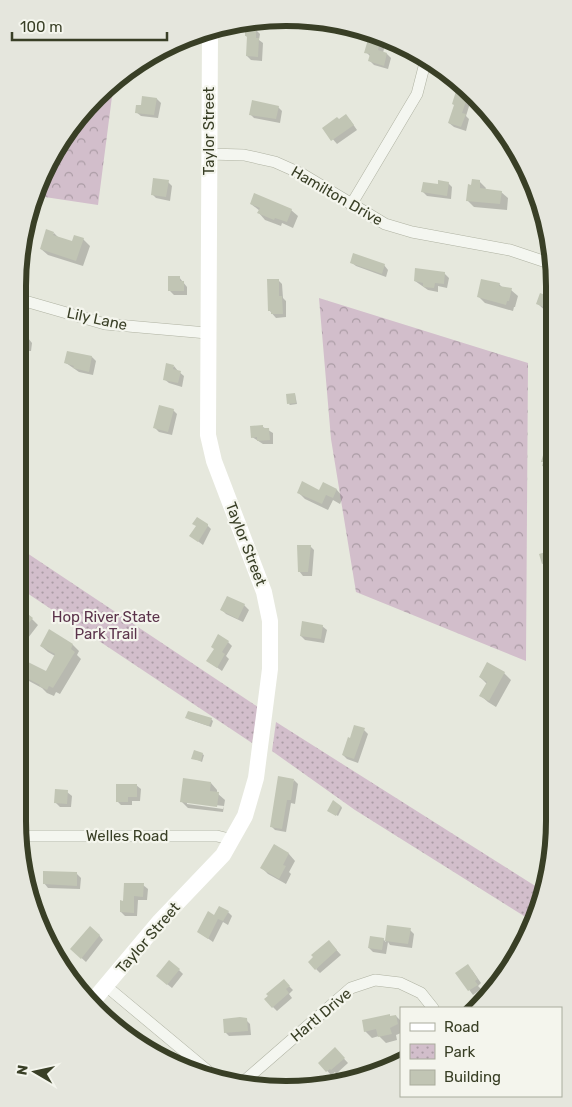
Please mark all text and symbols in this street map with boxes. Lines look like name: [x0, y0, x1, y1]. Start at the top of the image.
scale bar: [12, 10, 168, 42]
text: 100 m: [20, 18, 62, 36]
street label: Taylor Street: [200, 87, 218, 175]
street label: Hamilton Drive: [288, 162, 386, 230]
street label: Lily Lane: [65, 304, 129, 334]
street label: Taylor Street: [222, 500, 270, 589]
park label: Hop River State Park Trail: [52, 608, 160, 643]
street label: Welles Road: [86, 827, 168, 845]
street label: Taylor Street: [112, 899, 184, 977]
street label: Hartl Drive: [287, 984, 355, 1046]
legend: [400, 1007, 562, 1097]
text: Road: [444, 1018, 480, 1036]
text: Park: [444, 1043, 475, 1061]
north arrow: [10, 1047, 60, 1097]
text: N: [13, 1064, 32, 1076]
text: Building: [444, 1068, 501, 1086]

